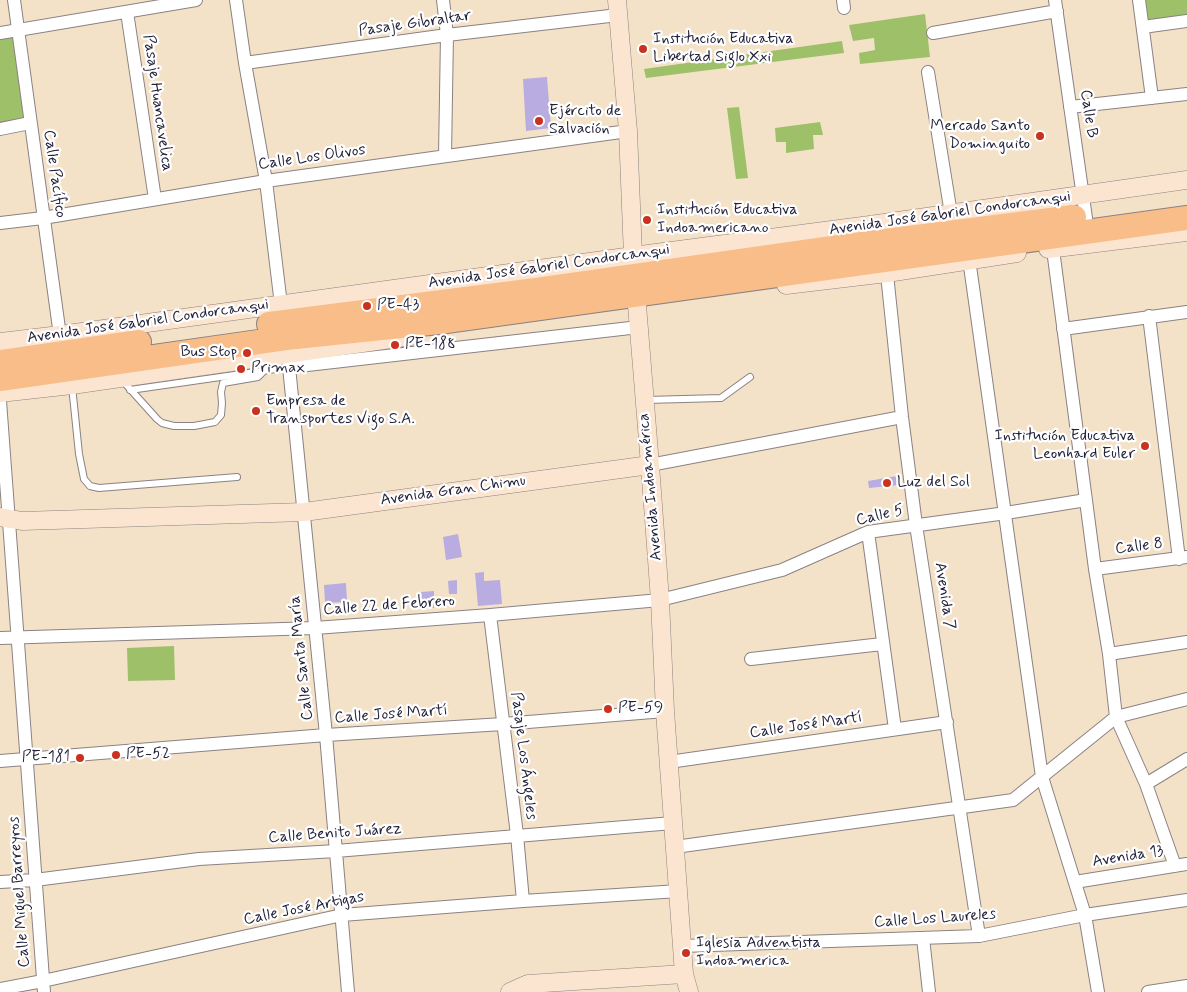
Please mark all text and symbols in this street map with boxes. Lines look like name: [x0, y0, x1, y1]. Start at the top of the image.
street label: Pasaje Gibraltar: [357, 7, 473, 41]
place label: Institución Educativa Libertad Siglo Xxi: [653, 30, 793, 68]
street label: Pasaje Huancavelica: [138, 33, 176, 173]
marker: Institución Educativa Libertad Siglo Xxi: [637, 43, 649, 55]
street label: Calle B: [1075, 88, 1101, 140]
place label: Ejército de Salvación: [549, 102, 621, 140]
marker: Ejército de Salvación: [533, 115, 545, 127]
place label: Mercado Santo Dominguito: [930, 117, 1030, 155]
street label: Calle Pacífico: [38, 129, 70, 219]
marker: Mercado Santo Dominguito: [1034, 130, 1046, 142]
street label: Calle Los Olivos: [257, 141, 367, 175]
street label: Avenida José Gabriel Condorcanqui: [828, 188, 1072, 240]
place label: Institución Educativa Indoamericano: [657, 201, 797, 239]
marker: Institución Educativa Indoamericano: [641, 214, 653, 226]
street label: Avenida José Gabriel Condorcanqui: [427, 241, 671, 293]
street label: Avenida José Gabriel Condorcanqui: [26, 296, 270, 348]
place label: PE-43: [377, 296, 419, 316]
marker: PE-43: [361, 300, 373, 312]
place label: PE-188: [405, 335, 456, 355]
marker: PE-188: [389, 339, 401, 351]
place label: Bus Stop: [180, 343, 237, 363]
marker: Bus Stop: [241, 347, 253, 359]
place label: Primax: [251, 359, 305, 379]
marker: Primax: [235, 363, 247, 375]
place label: Empresa de Transportes Vigo S.A.: [266, 392, 415, 430]
marker: Empresa de Transportes Vigo S.A.: [250, 405, 262, 417]
street label: Avenida Indoamérica: [635, 412, 667, 562]
place label: Institución Educativa Leonhard Euler: [995, 427, 1135, 465]
marker: Institución Educativa Leonhard Euler: [1139, 440, 1151, 452]
street label: Avenida Gran Chimu: [379, 471, 527, 511]
place label: Luz del Sol: [897, 473, 970, 493]
marker: Luz del Sol: [881, 477, 893, 489]
street label: Calle 5: [854, 501, 906, 531]
street label: Calle 8: [1114, 535, 1164, 559]
street label: Avenida 7: [929, 561, 959, 631]
street label: Calle 22 de Febrero: [323, 592, 455, 620]
street label: Calle Santa María: [286, 595, 318, 721]
street label: Pasaje Los Ángeles: [506, 691, 540, 821]
place label: PE-59: [618, 699, 663, 719]
street label: Calle José Martí: [334, 701, 448, 729]
marker: PE-59: [602, 703, 614, 715]
street label: Calle José Martí: [748, 709, 864, 743]
place label: PE-52: [126, 745, 170, 765]
place label: PE-181: [22, 748, 70, 768]
marker: PE-52: [110, 749, 122, 761]
marker: PE-181: [74, 752, 86, 764]
street label: Calle Miguel Barreyros: [5, 816, 35, 968]
street label: Calle Benito Juárez: [268, 820, 402, 848]
street label: Avenida 13: [1091, 842, 1165, 872]
street label: Calle José Artigas: [242, 888, 366, 930]
street label: Calle Los Laureles: [873, 905, 997, 933]
place label: Iglesia Adventista Indoamerica: [696, 934, 821, 972]
marker: Iglesia Adventista Indoamerica: [680, 947, 692, 959]

